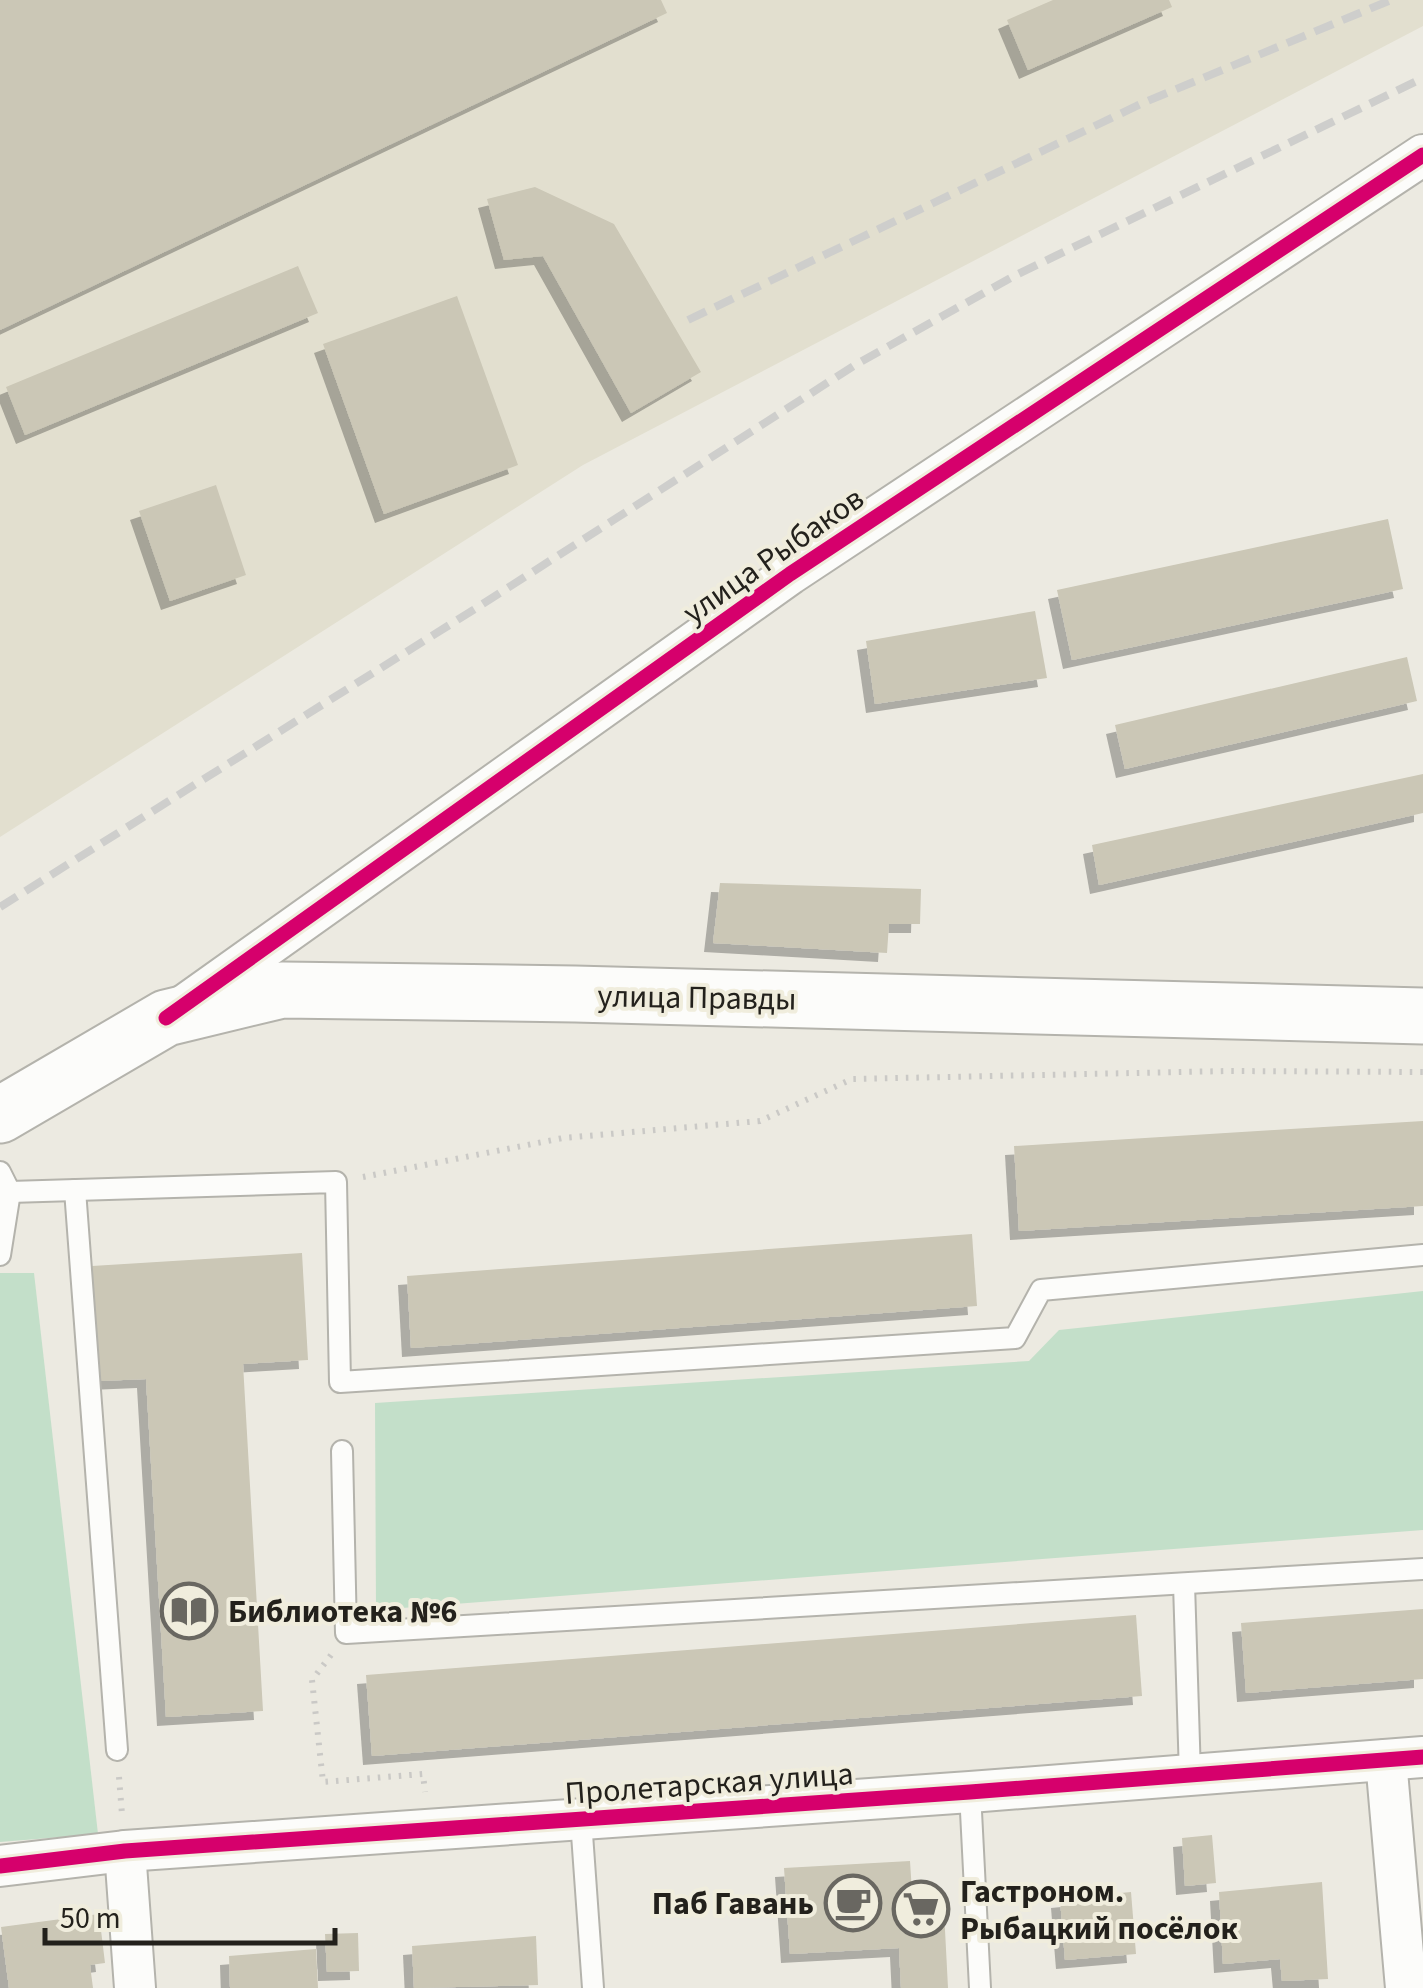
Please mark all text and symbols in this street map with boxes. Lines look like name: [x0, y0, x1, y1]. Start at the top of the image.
street label: улица Рыбаков: [674, 476, 874, 635]
street label: улица Правды: [597, 973, 797, 1023]
library icon: Библиотека №6: [159, 1581, 219, 1641]
place label: Библиотека №6: [228, 1589, 457, 1635]
street label: Пролетарская улица: [563, 1751, 855, 1817]
place label: Гастроном. Рыбацкий посёлок: [960, 1869, 1238, 1952]
cafe icon: Паб Гавань: [823, 1873, 883, 1933]
supermarket icon: Гастроном. Рыбацкий посёлок: [891, 1879, 951, 1939]
place label: Паб Гавань: [652, 1881, 814, 1927]
scale bar: [45, 1883, 335, 1945]
text: 50 m: [60, 1897, 121, 1940]

